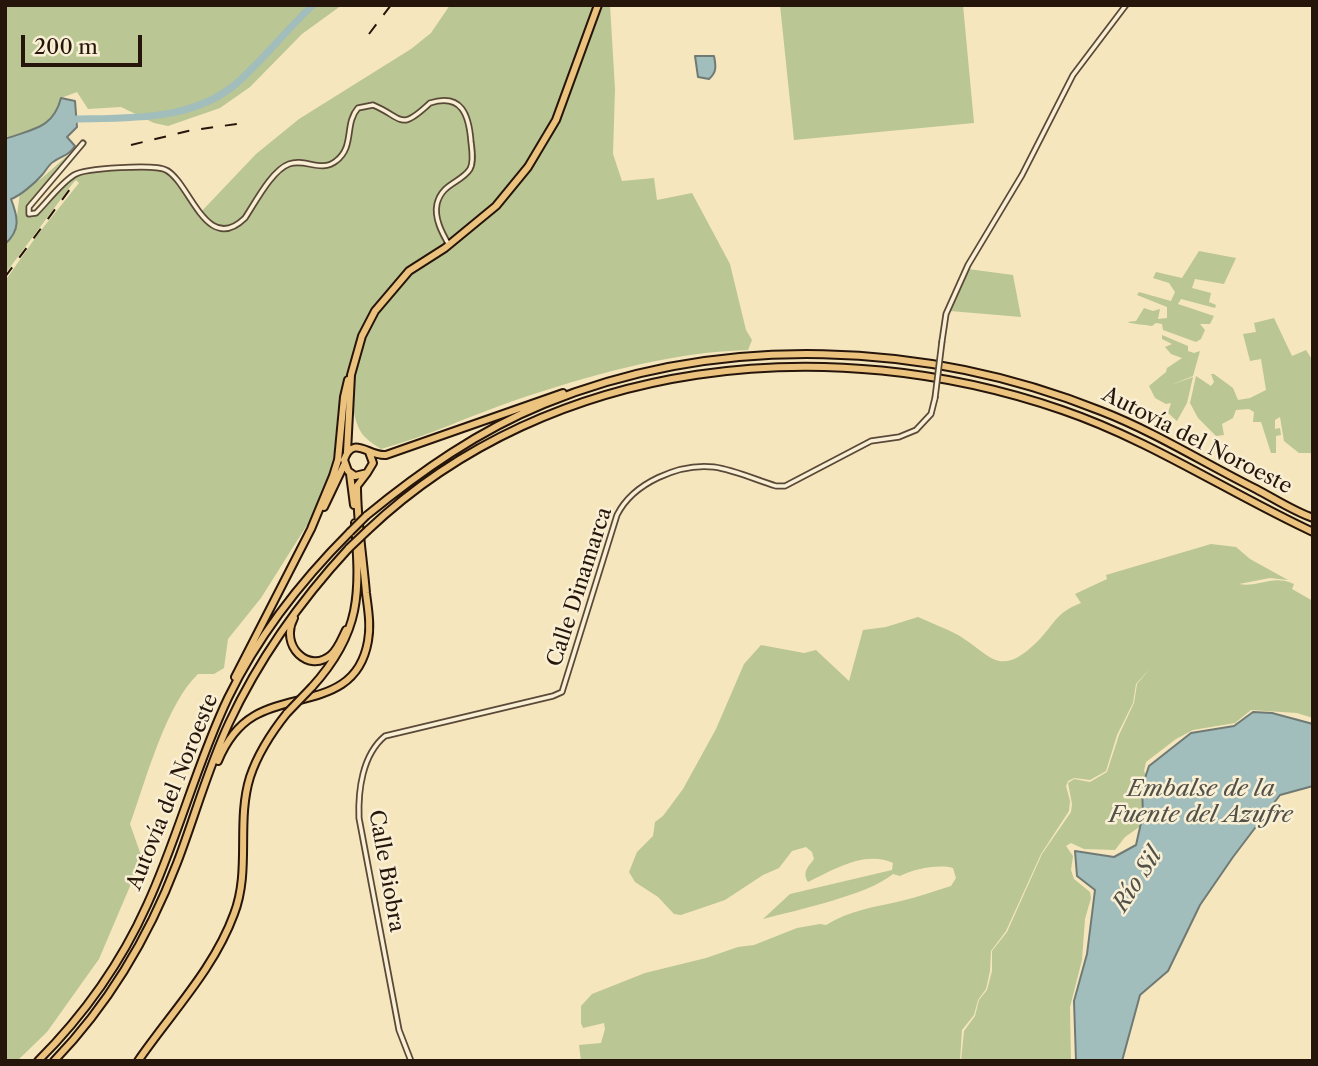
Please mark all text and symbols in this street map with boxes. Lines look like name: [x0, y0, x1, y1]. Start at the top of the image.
scale bar: [24, 21, 145, 65]
text: 200 m: [34, 34, 98, 59]
street label: Autovía del Noroeste: [1098, 382, 1296, 500]
street label: Calle Dinamarca: [542, 504, 618, 670]
street label: Autovía del Noroeste: [122, 690, 224, 894]
water label: Embalse de la Fuente del Azufre: [1109, 775, 1293, 829]
street label: Calle Biobra: [363, 808, 409, 934]
water label: Río Sil: [1107, 843, 1169, 917]

